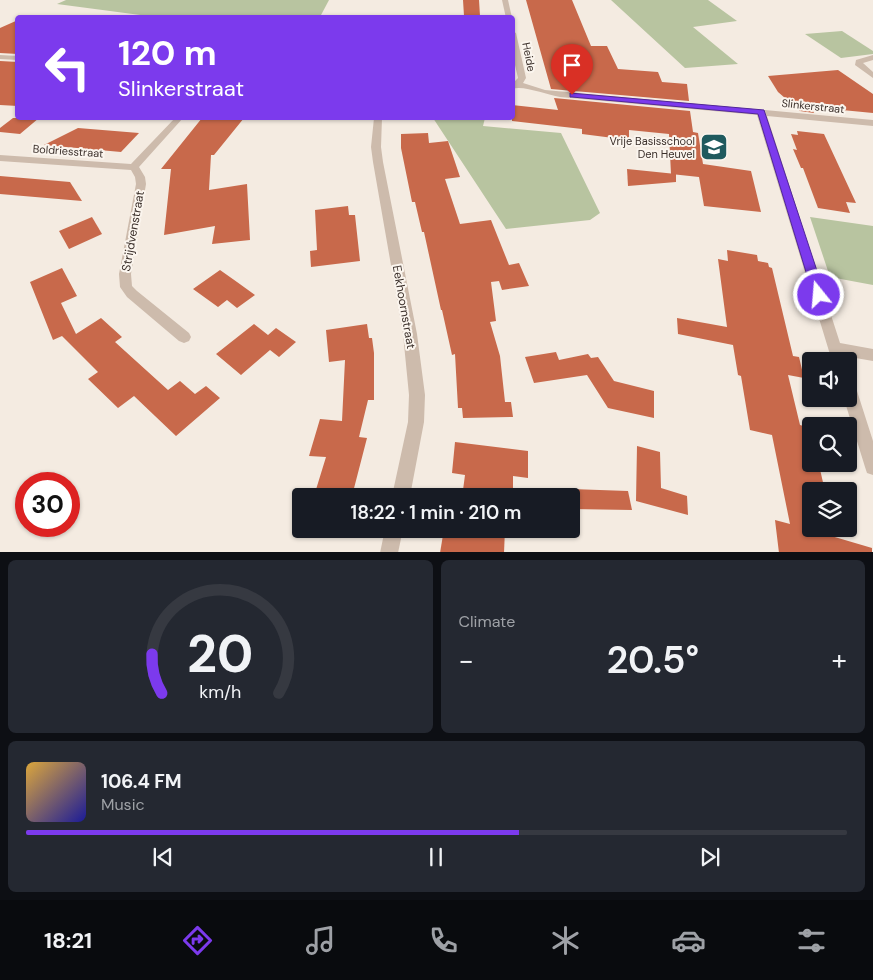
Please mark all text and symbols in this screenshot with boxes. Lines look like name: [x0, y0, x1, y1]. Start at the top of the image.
text: 120 m: [118, 30, 217, 76]
icon: left: [35, 35, 100, 100]
street label: Heide: [519, 41, 539, 73]
pin: [551, 44, 593, 95]
icon: arrive: [558, 51, 586, 79]
text: Slinkerstraat: [118, 74, 244, 103]
street label: Slinkerstraat: [781, 96, 845, 116]
school or university icon: Vrije Basisschool Den Heuvel: [699, 132, 729, 162]
place label: Vrije Basisschool Den Heuvel: [609, 134, 695, 161]
street label: Boldriesstraat: [32, 142, 104, 160]
street label: Strijdvenstraat: [118, 189, 148, 273]
street label: Eekhoornstraat: [389, 264, 419, 350]
position arrow: [792, 268, 844, 320]
map controls: [802, 352, 857, 537]
button: sound: [802, 352, 857, 407]
button: search: [802, 417, 857, 472]
speed limit sign: 30: [15, 472, 80, 537]
button: layers: [802, 482, 857, 537]
text: 18:22 · 1 min · 210 m: [351, 500, 521, 525]
text: Climate: [459, 611, 515, 632]
text: 20: [187, 620, 253, 688]
text: 20.5°: [606, 635, 699, 685]
text: −: [459, 642, 474, 679]
text: +: [832, 642, 847, 679]
text: km/h: [199, 680, 241, 704]
text: 106.4 FM: [101, 769, 182, 794]
text: Music: [101, 794, 145, 815]
icon: previous: [149, 843, 177, 871]
icon: pause: [422, 843, 450, 871]
icon: next: [696, 843, 724, 871]
icon: directions: [180, 923, 215, 958]
icon: music: [303, 923, 338, 958]
icon: phone: [426, 923, 461, 958]
icon: climate: [548, 923, 583, 958]
icon: car: [671, 923, 706, 958]
icon: filters: [794, 923, 829, 958]
text: 18:21: [44, 926, 92, 955]

